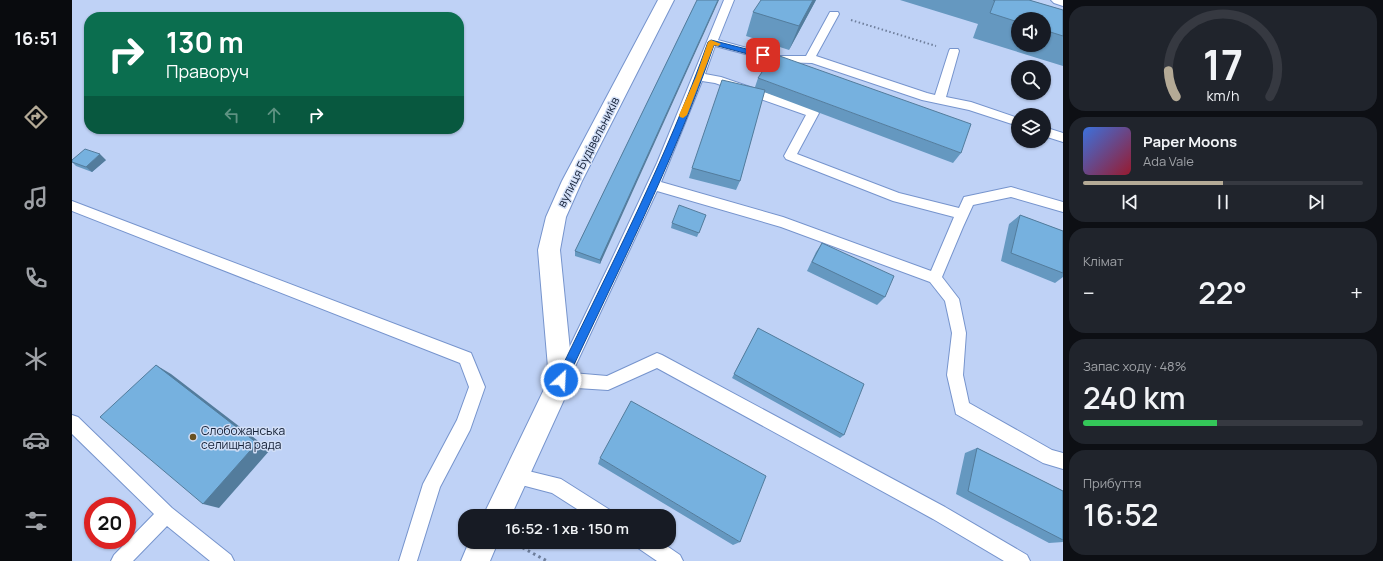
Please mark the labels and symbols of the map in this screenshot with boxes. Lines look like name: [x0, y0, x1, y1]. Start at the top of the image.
pin: [746, 38, 780, 72]
street label: вулиця Будівельників: [553, 93, 623, 210]
position arrow: [540, 359, 582, 401]
place label: Слобожанська селищна рада: [201, 422, 285, 453]
marker: Слобожанська селищна рада: [188, 432, 198, 442]
speed limit sign: 20: [84, 497, 136, 549]

